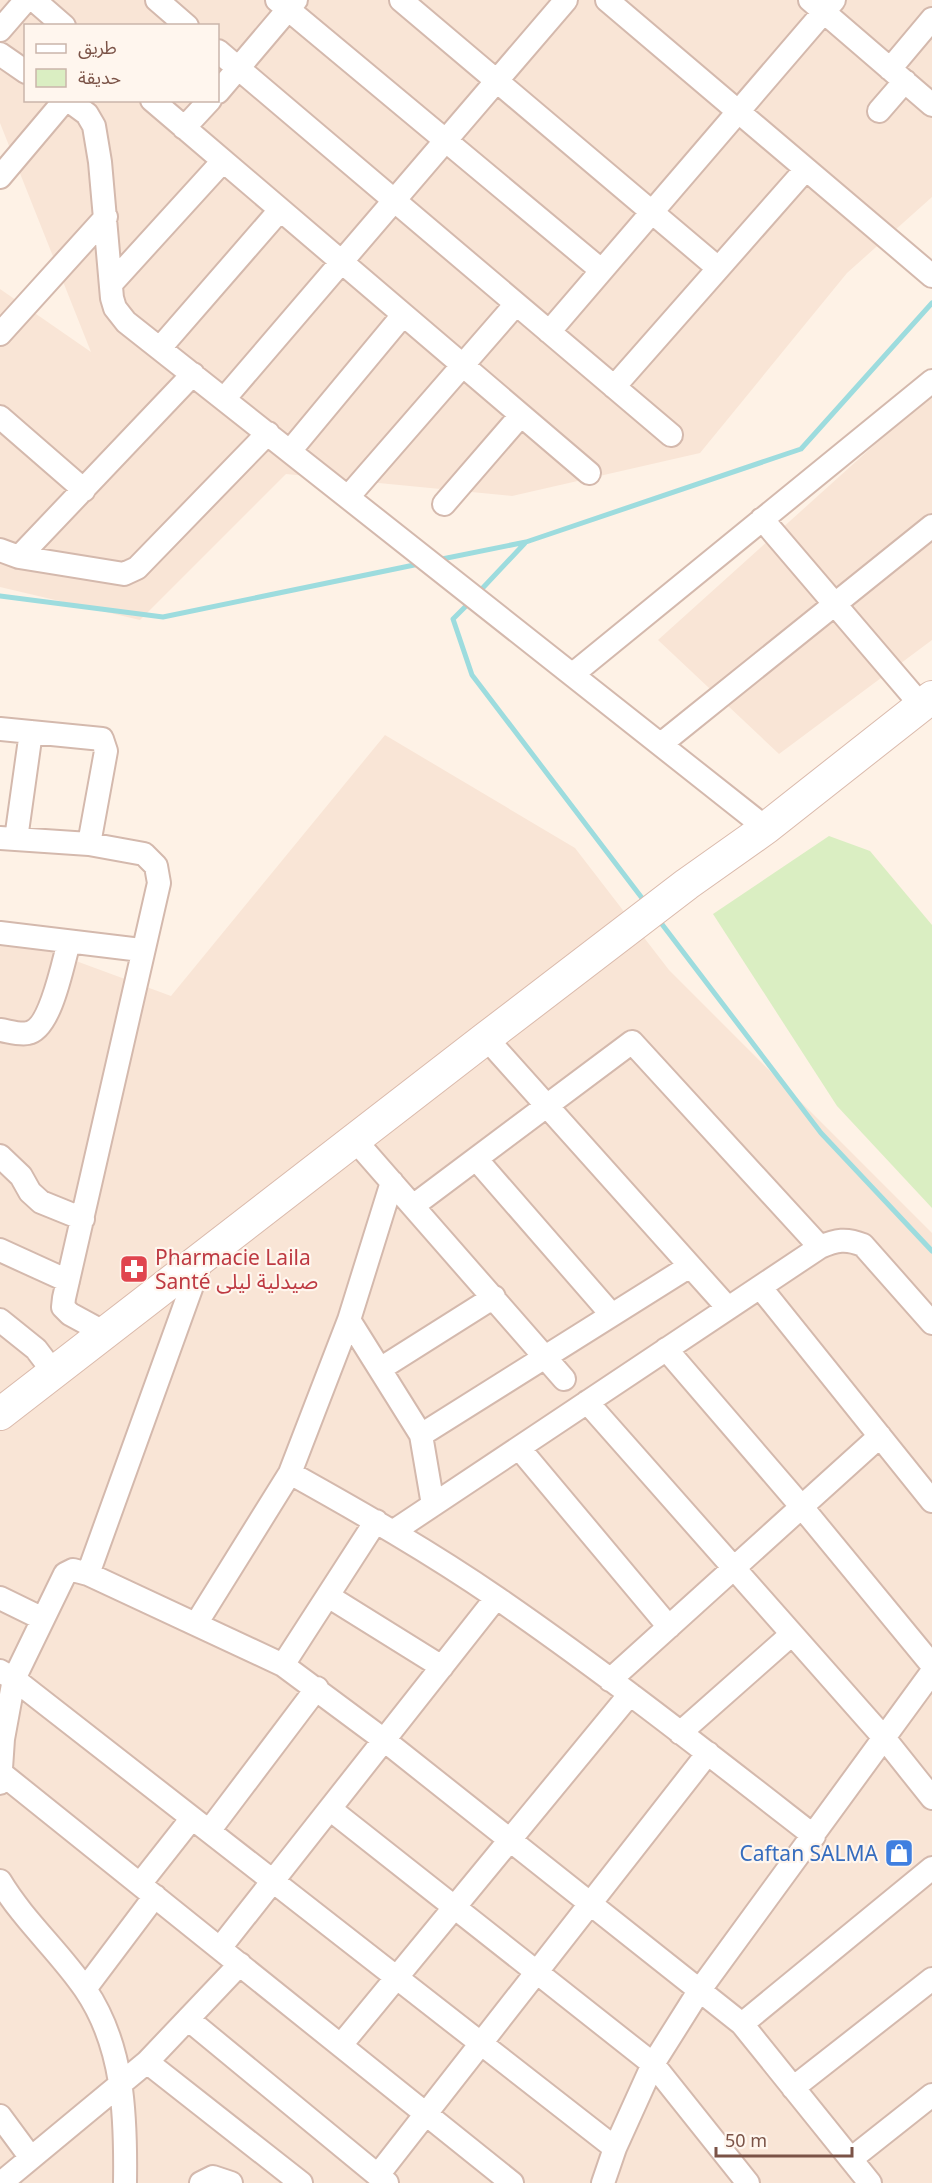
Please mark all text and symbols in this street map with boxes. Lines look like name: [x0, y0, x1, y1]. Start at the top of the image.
legend: [24, 24, 219, 102]
text: طريق: [78, 35, 117, 59]
text: حديقة: [78, 65, 121, 89]
place label: Pharmacie Laila Santé صيدلية ليلى: [155, 1243, 318, 1295]
pharmacy icon: Pharmacie Laila Santé صيدلية ليلى: [118, 1253, 150, 1285]
shop icon: Caftan SALMA: [883, 1837, 915, 1869]
place label: Caftan SALMA: [740, 1839, 879, 1867]
scale bar: [716, 2120, 852, 2158]
text: 50 m: [725, 2128, 767, 2152]

